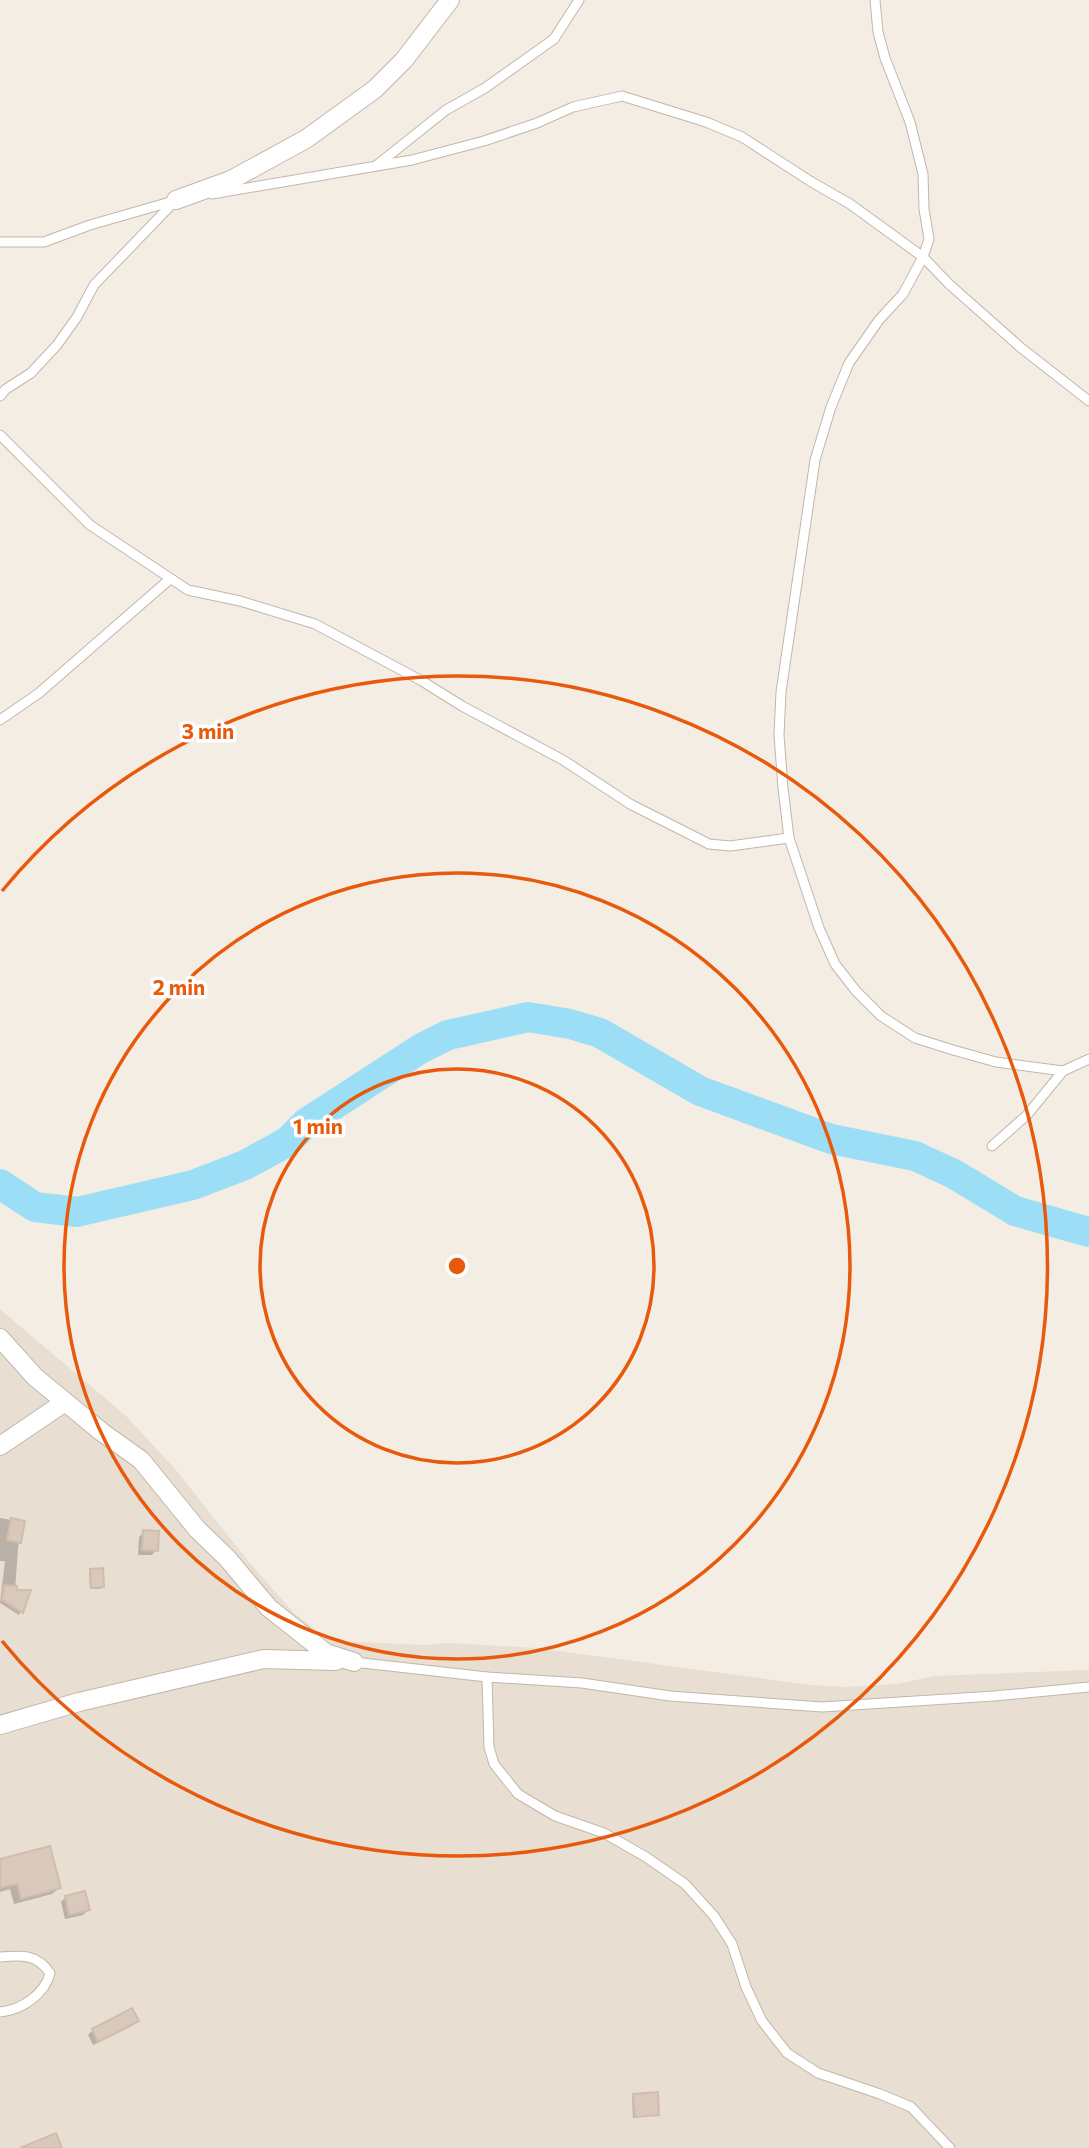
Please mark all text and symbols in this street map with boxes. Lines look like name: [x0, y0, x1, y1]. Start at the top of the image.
text: 3 min: [182, 718, 234, 743]
text: 2 min: [153, 974, 205, 999]
text: 1 min: [293, 1113, 343, 1138]
centre of rings: [445, 1254, 469, 1278]

